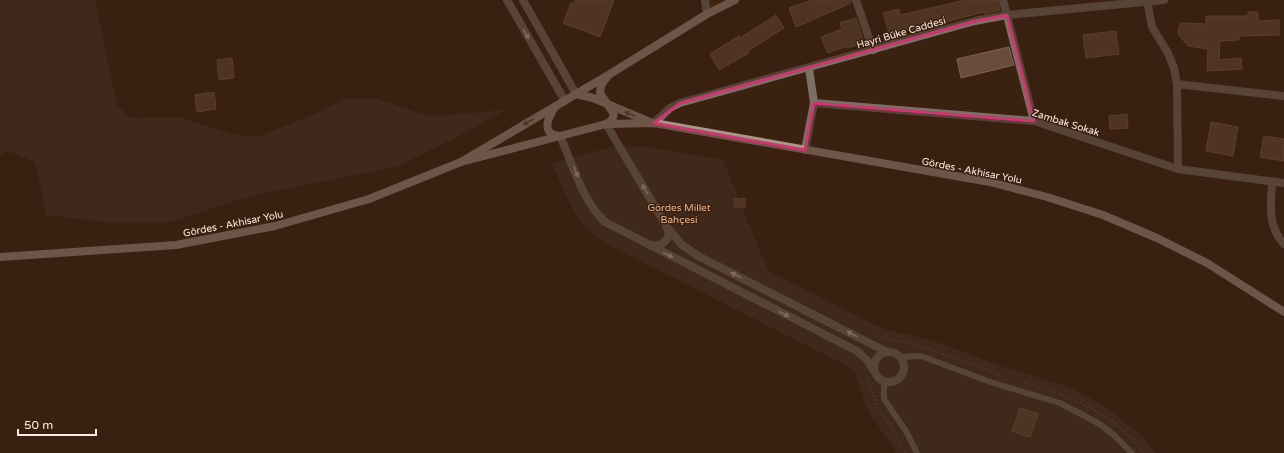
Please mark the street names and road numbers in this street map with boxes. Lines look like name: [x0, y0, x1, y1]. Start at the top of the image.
street label: Hayri Büke Caddesi: [855, 15, 947, 51]
street label: Zambak Sokak: [1031, 107, 1101, 139]
street label: Gördes - Akhisar Yolu: [921, 155, 1023, 187]
street label: Gördes - Akhisar Yolu: [182, 208, 284, 240]

